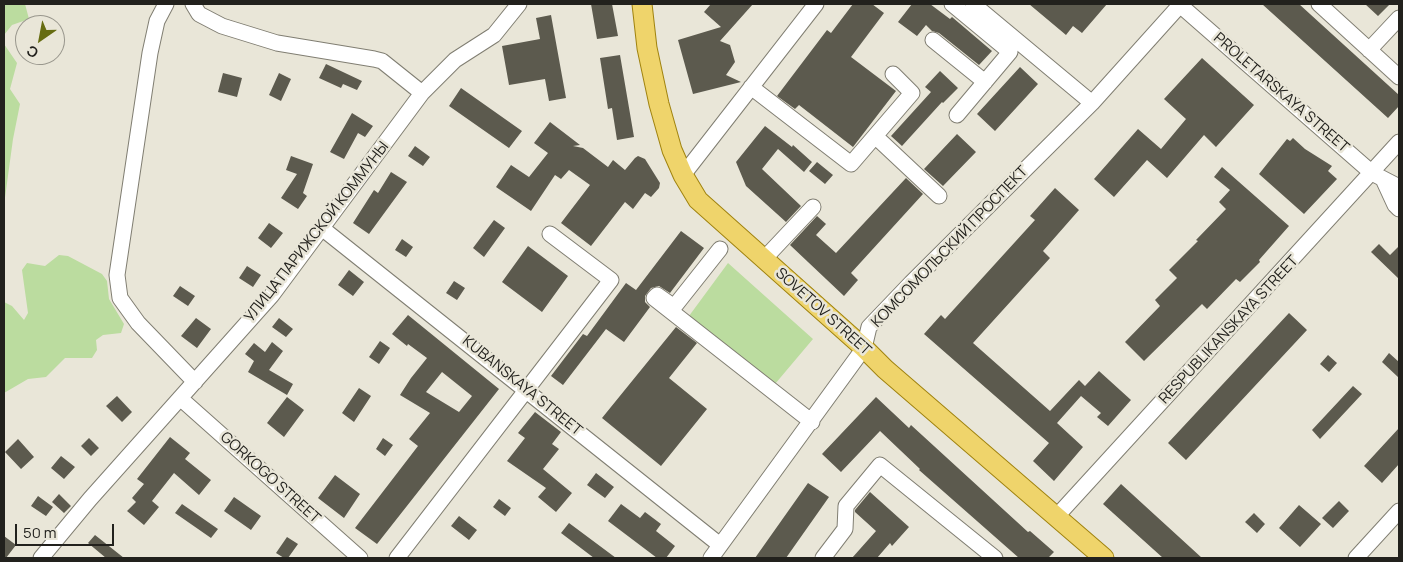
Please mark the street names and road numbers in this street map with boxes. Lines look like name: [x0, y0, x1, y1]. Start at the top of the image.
street label: PROLETARSKAYA STREET: [1210, 29, 1352, 157]
street label: УЛИЦА ПАРИЖСКОЙ КОММУНЫ: [241, 138, 393, 326]
street label: КОМСОМОЛЬСКИЙ ПРОСПЕКТ: [868, 163, 1032, 331]
street label: RESPUBLIKANSKAYA STREET: [1156, 252, 1302, 408]
street label: SOVETOV STREET: [772, 264, 874, 360]
street label: KUBANSKAYA STREET: [459, 332, 585, 440]
street label: GORKOGO STREET: [216, 428, 324, 528]

